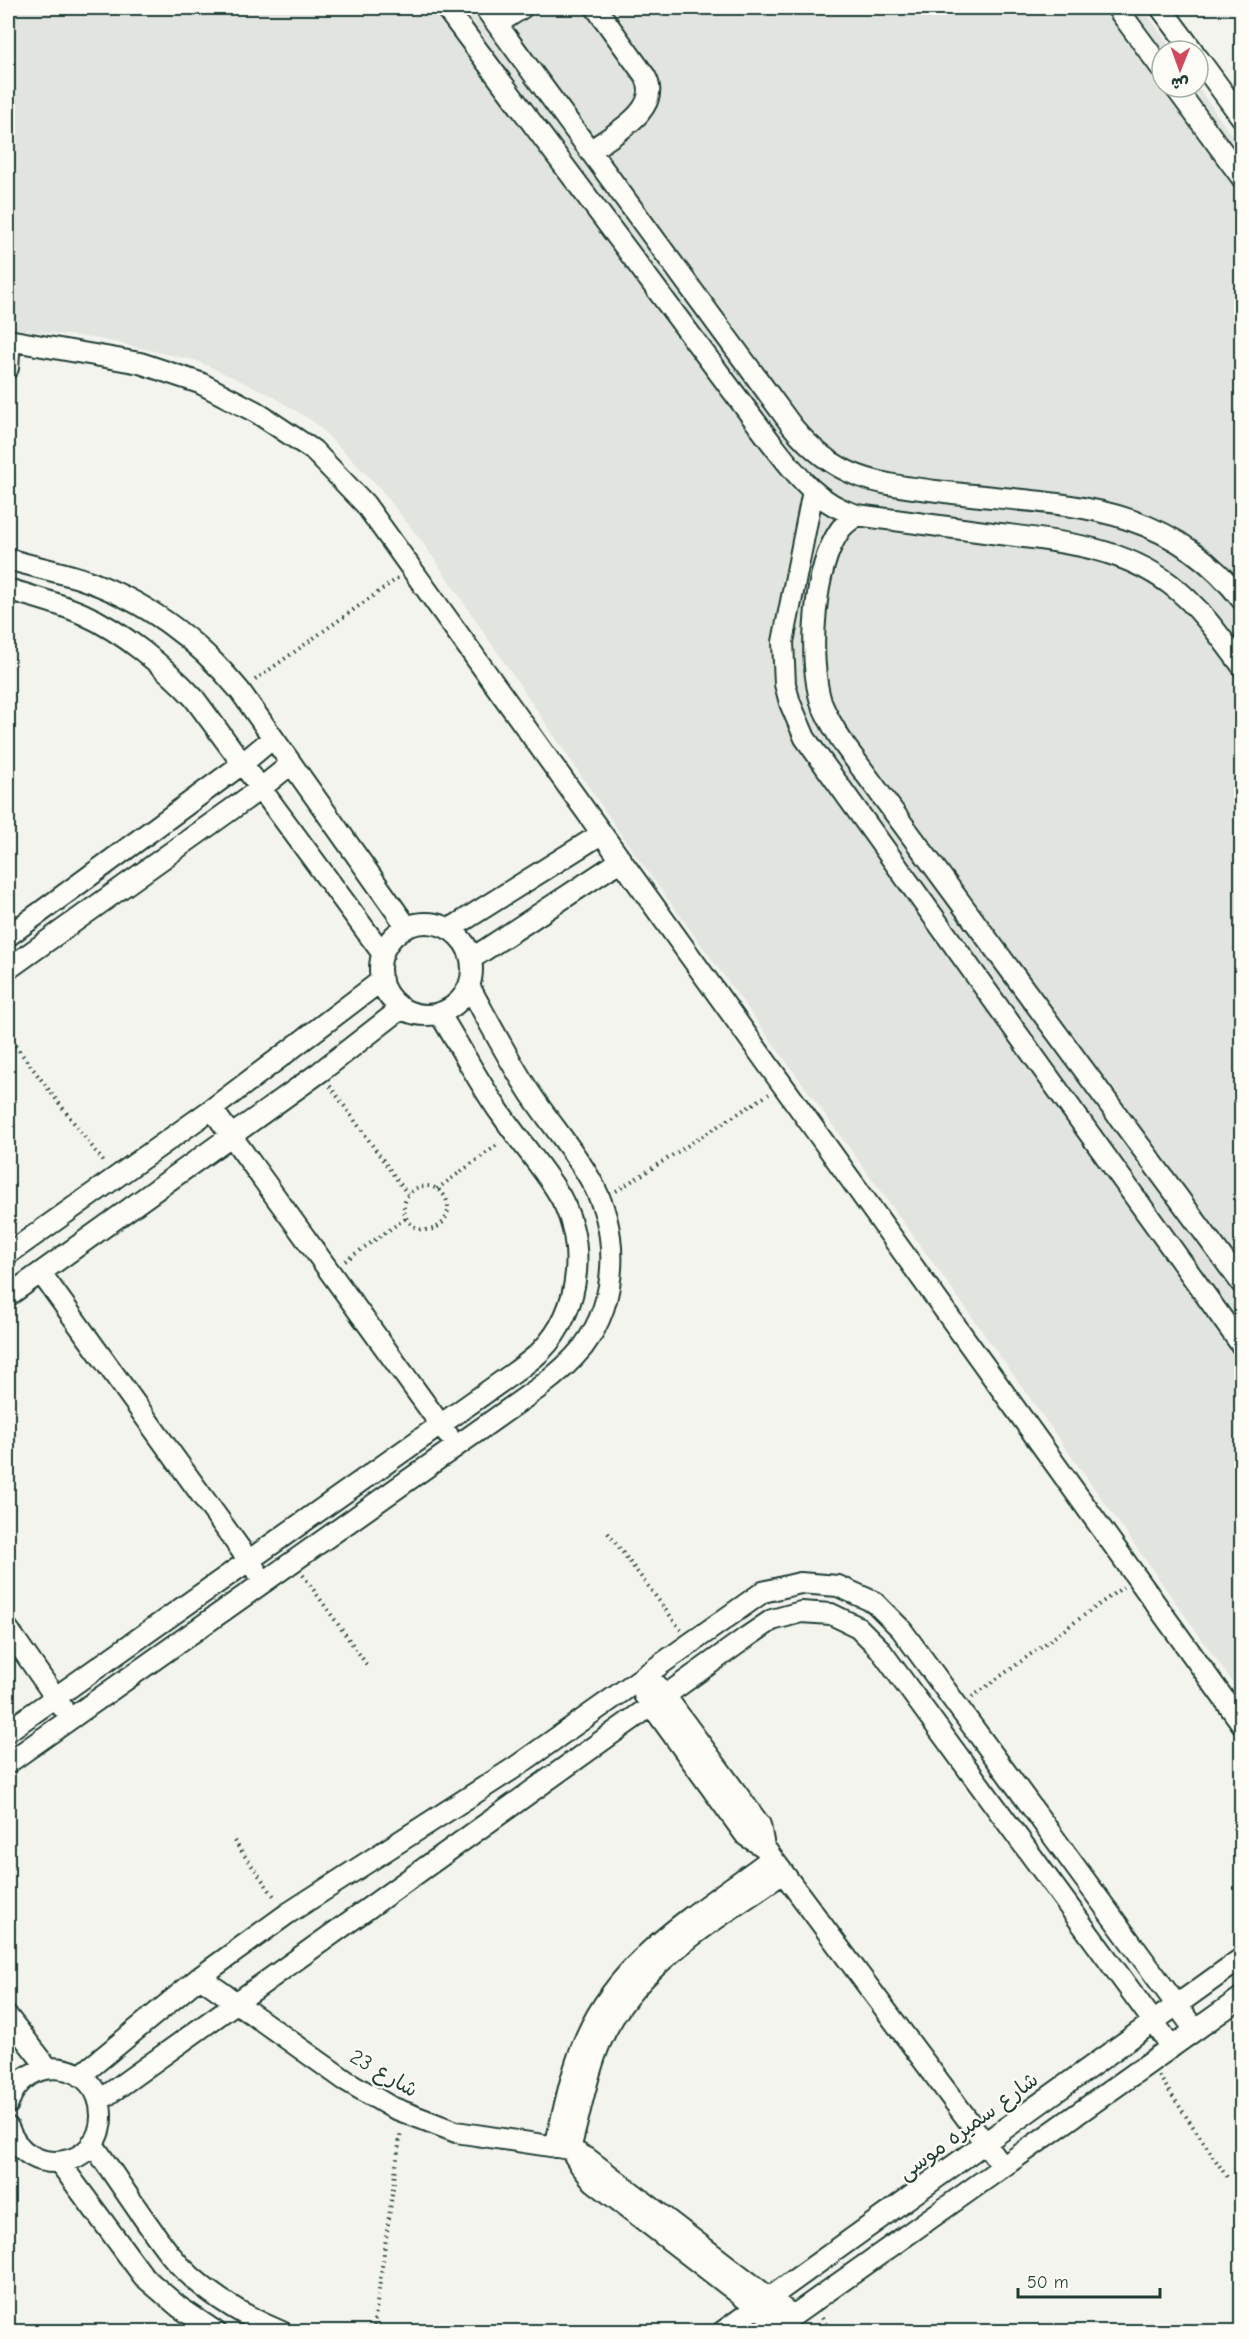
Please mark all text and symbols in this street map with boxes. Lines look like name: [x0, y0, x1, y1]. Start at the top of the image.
north arrow: [1150, 39, 1210, 99]
text: ش: [1171, 74, 1189, 92]
street label: شارع 23: [344, 2044, 422, 2105]
street label: شارع سميره موسى: [893, 2067, 1044, 2187]
scale bar: [1018, 2261, 1160, 2299]
text: 50 m: [1027, 2272, 1069, 2293]

